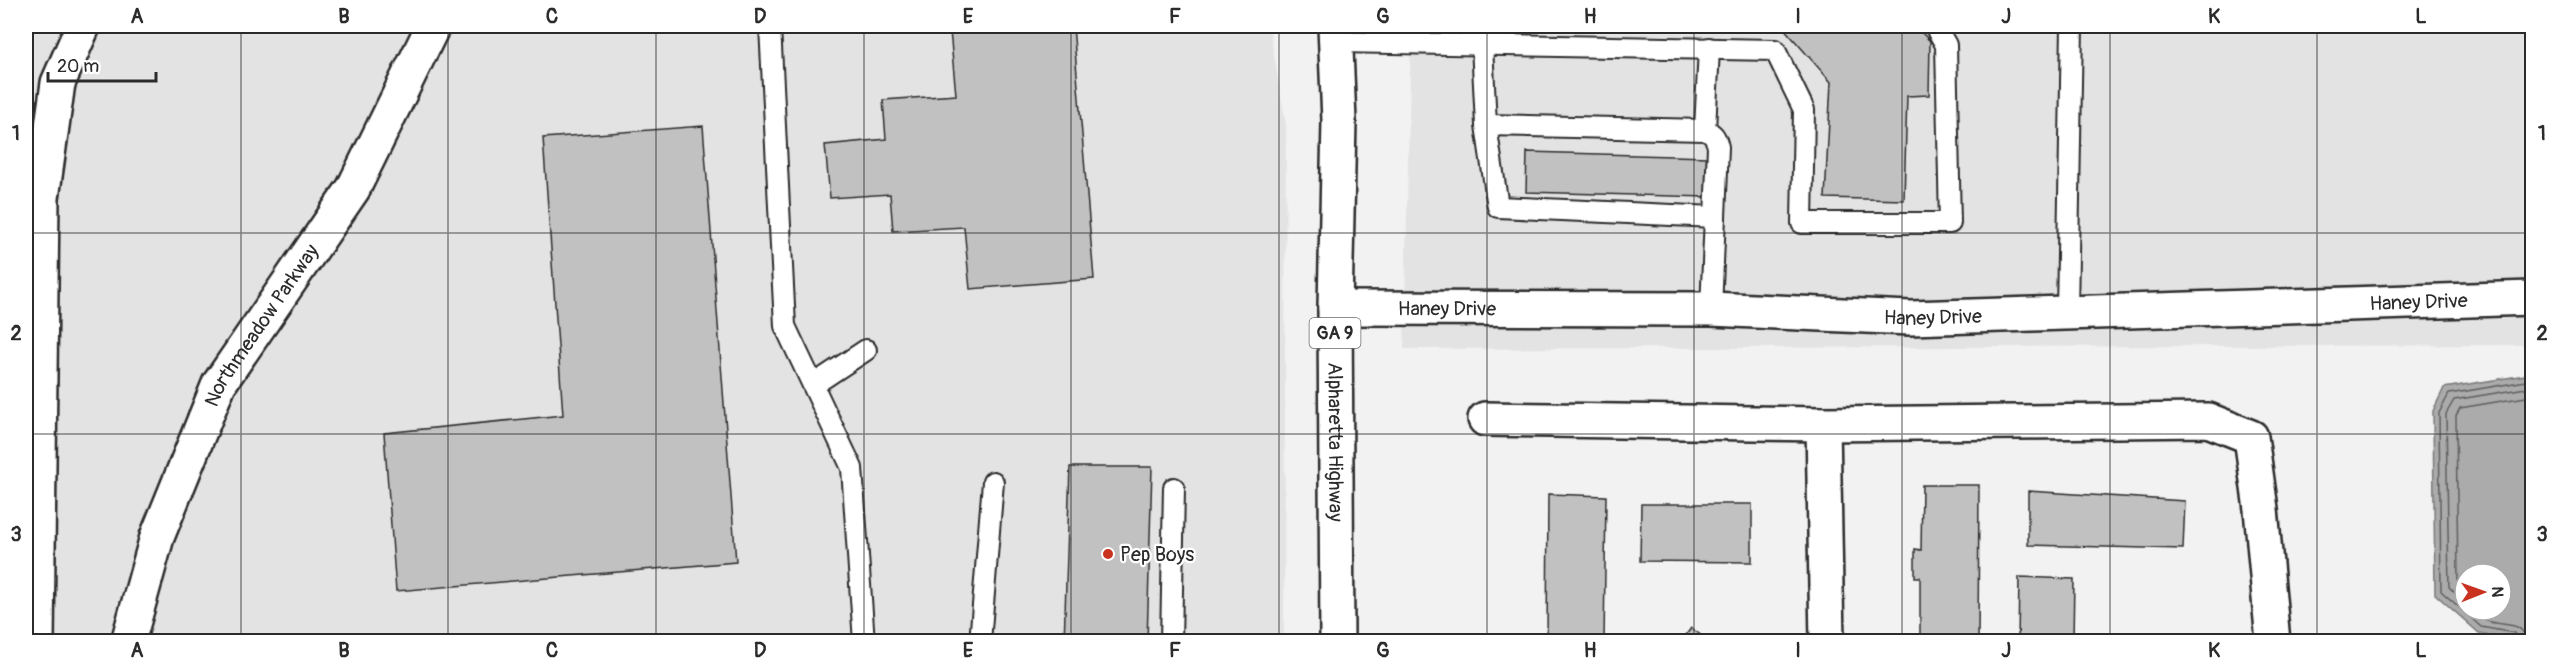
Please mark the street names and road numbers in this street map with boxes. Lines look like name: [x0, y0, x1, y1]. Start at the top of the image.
street label: Northmeadow Parkway: [199, 239, 325, 410]
street label: Haney Drive: [2369, 288, 2468, 316]
street label: Haney Drive: [1398, 296, 1496, 321]
street label: Haney Drive: [1883, 304, 1982, 331]
road number: GA 9: [1310, 318, 1360, 348]
street label: Alpharetta Highway: [1322, 362, 1348, 522]

